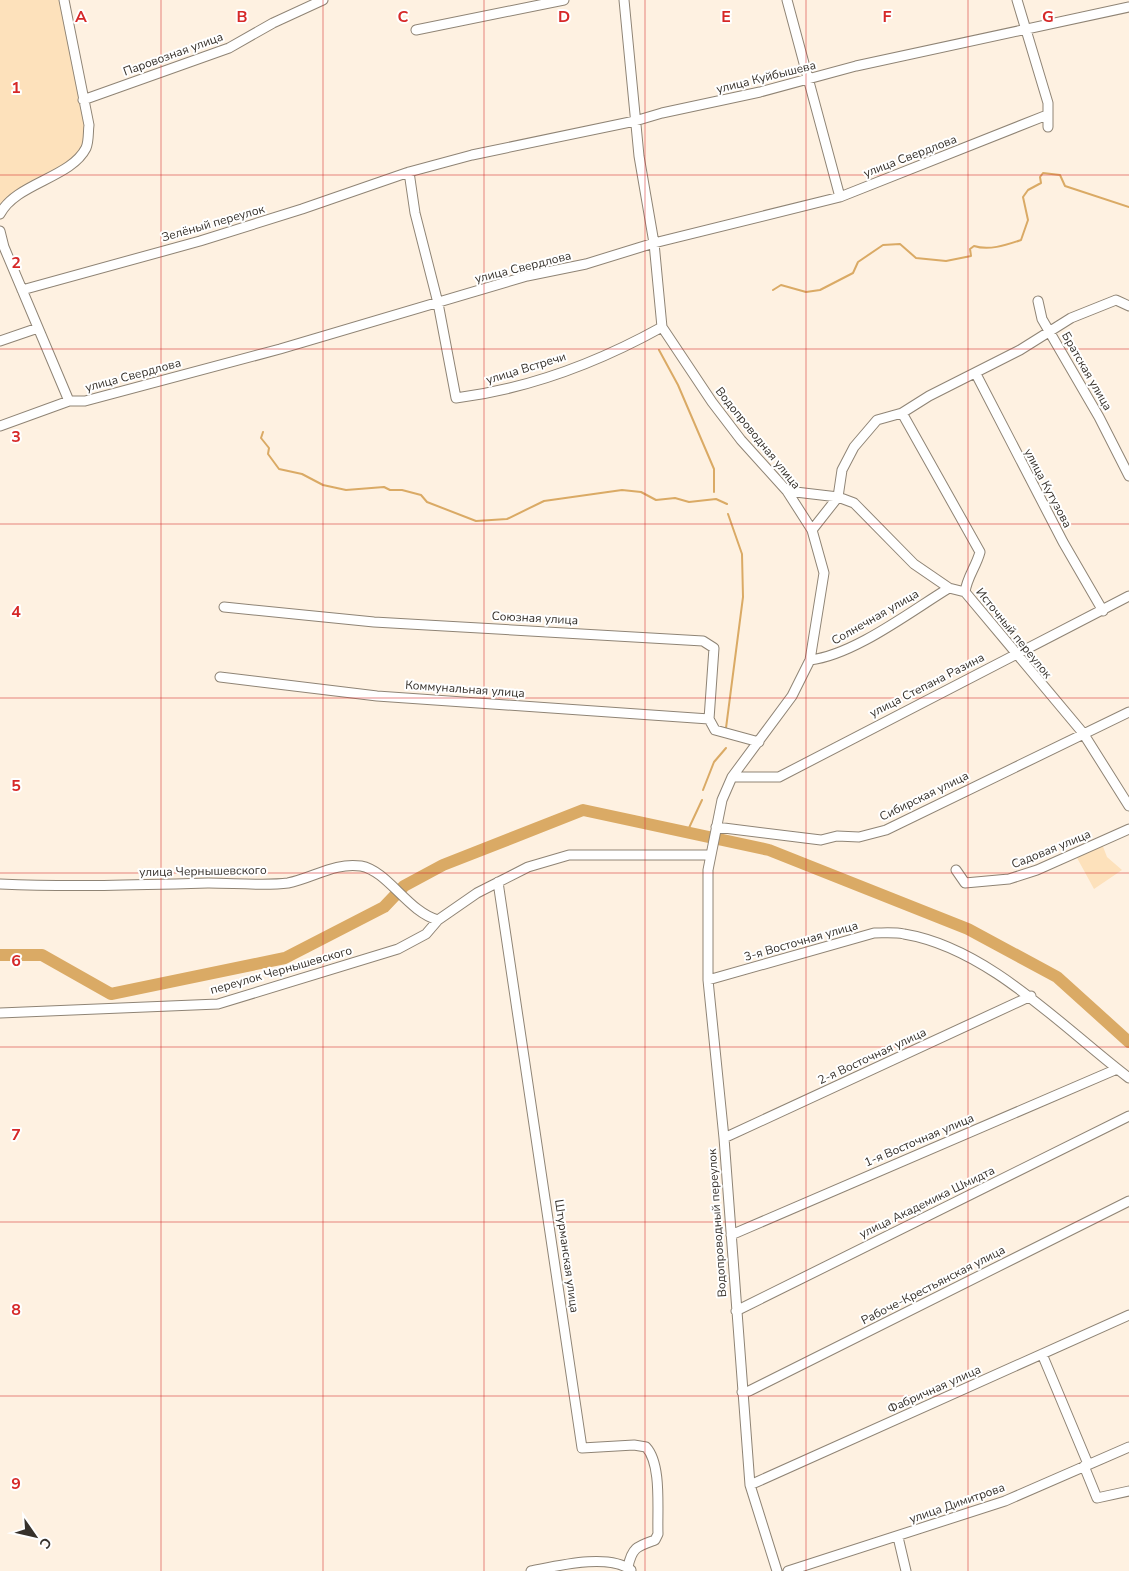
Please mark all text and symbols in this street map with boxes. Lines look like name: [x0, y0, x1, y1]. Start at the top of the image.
text: A: [75, 6, 87, 28]
text: B: [236, 6, 248, 28]
text: C: [398, 6, 409, 28]
text: D: [558, 6, 570, 28]
text: E: [721, 6, 731, 28]
text: F: [883, 6, 892, 28]
text: G: [1042, 6, 1054, 28]
street label: Паровозная улица: [121, 28, 225, 80]
street label: улица Куйбышева: [715, 57, 817, 97]
text: 1: [11, 77, 21, 99]
street label: улица Свердлова: [861, 131, 959, 181]
street label: Зелёный переулок: [160, 200, 267, 245]
street label: улица Свердлова: [473, 247, 573, 287]
text: 2: [11, 252, 21, 274]
street label: Братская улица: [1058, 329, 1116, 413]
street label: улица Встречи: [484, 348, 568, 388]
street label: улица Свердлова: [83, 355, 183, 395]
street label: Водопроводная улица: [712, 384, 804, 492]
text: 3: [11, 426, 21, 448]
street label: улица Кутузова: [1020, 446, 1076, 530]
street label: Источный переулок: [972, 584, 1056, 682]
street label: Солнечная улица: [828, 586, 922, 648]
text: 4: [11, 601, 21, 623]
street label: Союзная улица: [491, 608, 579, 628]
street label: улица Степана Разина: [867, 649, 987, 721]
street label: Коммунальная улица: [405, 677, 525, 701]
street label: Сибирская улица: [877, 767, 971, 825]
text: 5: [11, 775, 21, 797]
street label: Садовая улица: [1009, 826, 1093, 872]
street label: улица Чернышевского: [139, 862, 267, 880]
street label: 3-я Восточная улица: [742, 917, 860, 965]
street label: переулок Чернышевского: [208, 942, 354, 998]
text: 6: [11, 950, 21, 972]
street label: 2-я Восточная улица: [815, 1024, 929, 1088]
street label: 1-я Восточная улица: [862, 1110, 976, 1170]
text: 7: [11, 1124, 21, 1146]
street label: Водопроводный переулок: [704, 1147, 730, 1298]
street label: улица Академика Шмидта: [857, 1162, 997, 1242]
street label: Штурманская улица: [551, 1198, 583, 1314]
street label: Рабоче-Крестьянская улица: [858, 1242, 1008, 1328]
text: 8: [11, 1299, 21, 1321]
street label: Фабричная улица: [885, 1361, 983, 1417]
text: 9: [11, 1473, 21, 1495]
street label: улица Димитрова: [907, 1479, 1007, 1527]
north arrow: [10, 1511, 60, 1561]
text: С: [35, 1534, 56, 1553]

